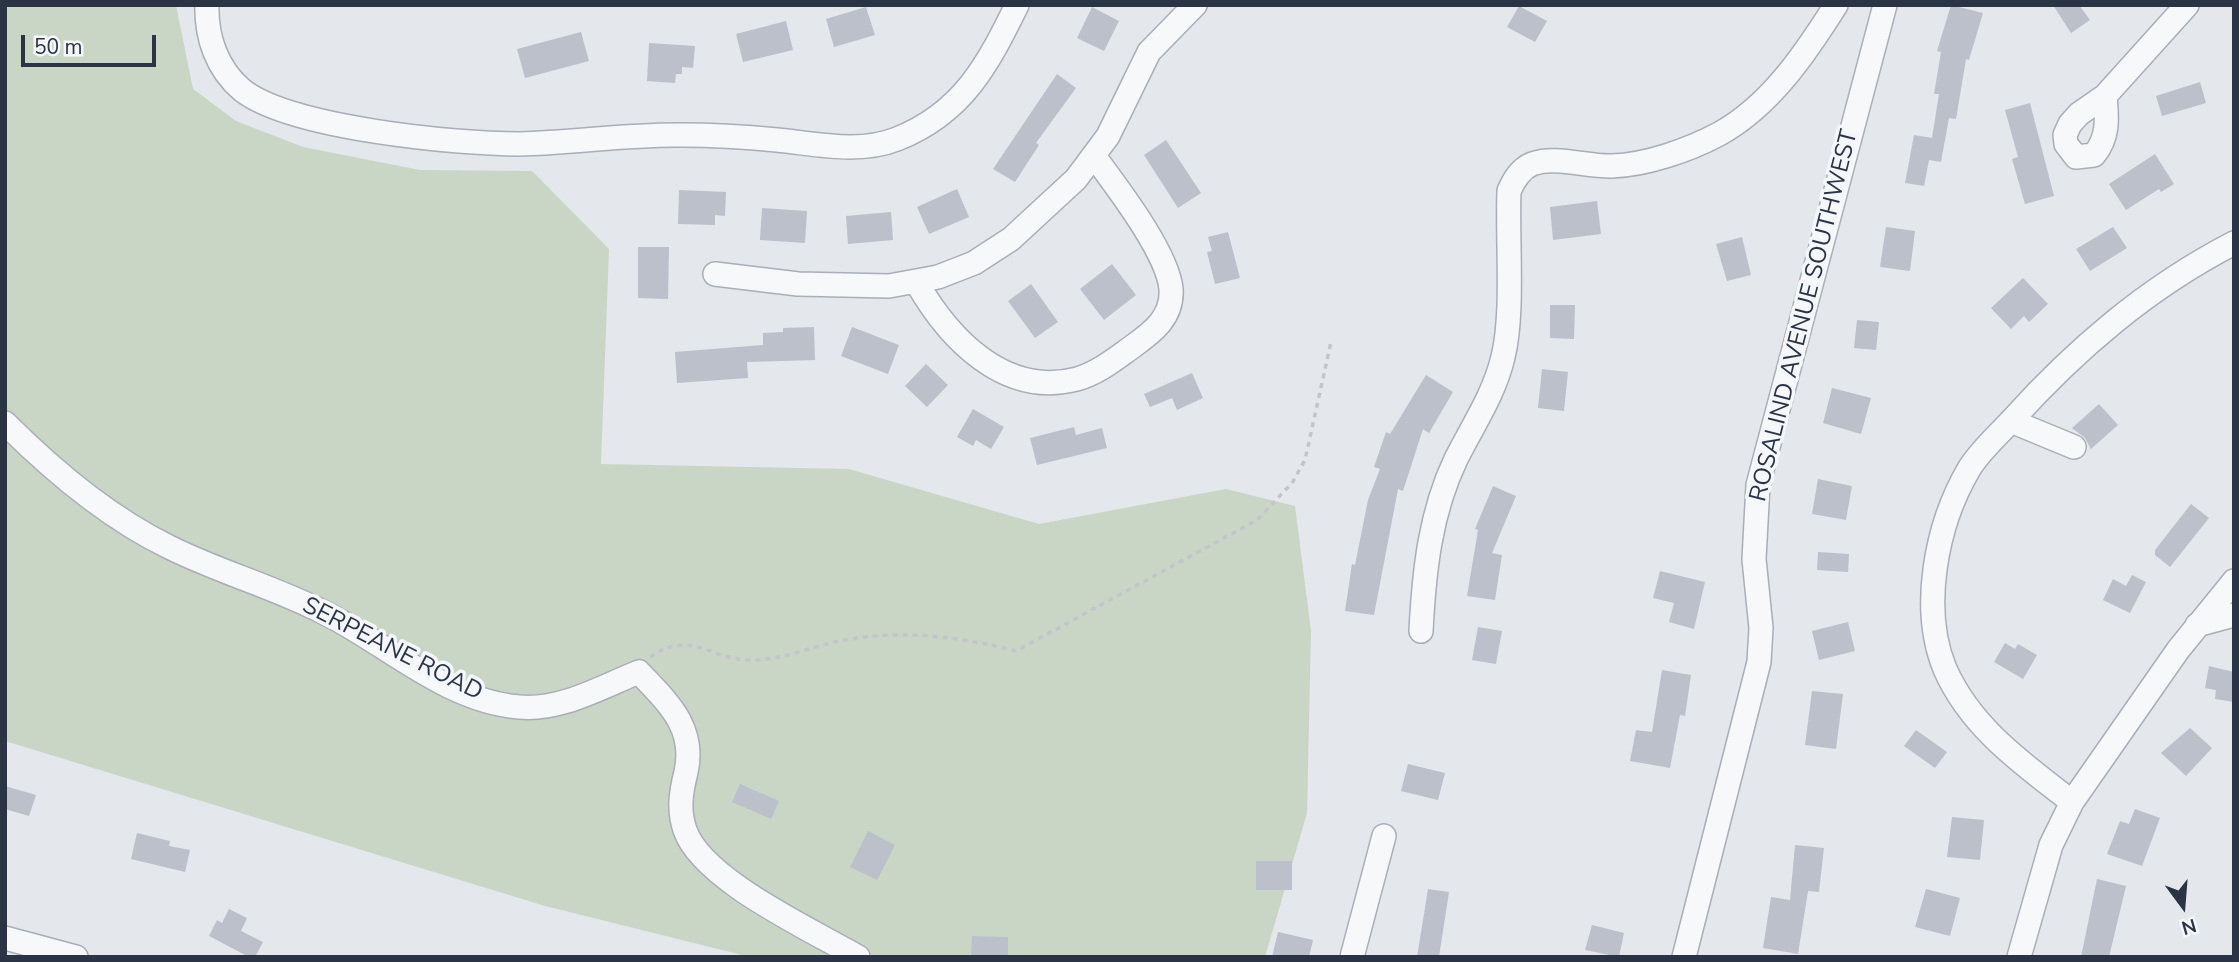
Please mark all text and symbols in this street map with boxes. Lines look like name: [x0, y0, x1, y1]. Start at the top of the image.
scale bar: [24, 21, 159, 65]
text: 50 m: [34, 33, 83, 61]
street label: ROSALIND AVENUE SOUTHWEST: [1745, 127, 1865, 505]
street label: SERPEANE ROAD: [297, 592, 487, 708]
north arrow: [2148, 871, 2218, 941]
text: N: [2178, 912, 2199, 941]

